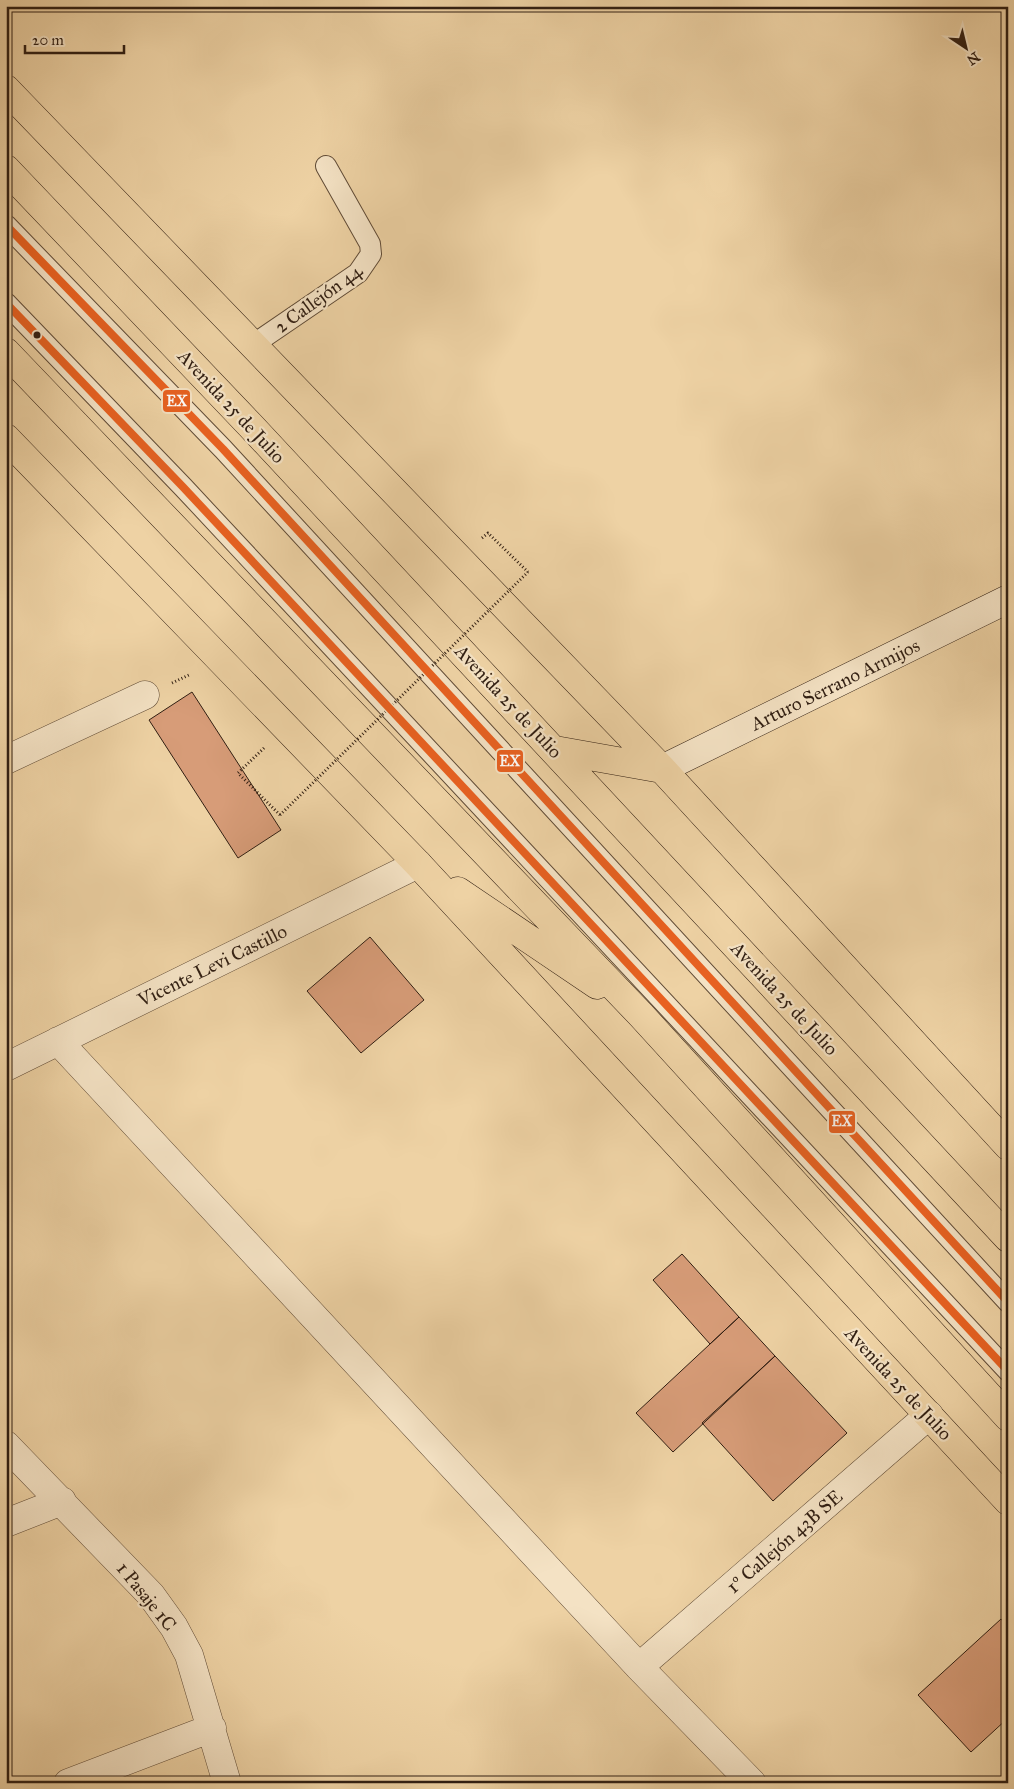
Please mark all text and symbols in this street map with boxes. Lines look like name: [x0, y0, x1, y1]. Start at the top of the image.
scale bar: [25, 22, 124, 54]
north arrow: [942, 22, 992, 72]
text: 20 m: [32, 31, 64, 49]
text: N: [963, 48, 983, 69]
street label: 2 Callejón 44: [270, 259, 367, 338]
unlabelled marker: [32, 330, 42, 340]
street label: Avenida 25 de Julio: [172, 344, 290, 469]
line badge: EX: [162, 389, 191, 413]
text: EX: [167, 393, 188, 410]
street label: Arturo Serrano Armijos: [746, 633, 924, 736]
street label: Avenida 25 de Julio: [449, 639, 567, 764]
line badge: EX: [496, 749, 524, 773]
text: EX: [500, 753, 521, 770]
street label: Vicente Levi Castillo: [133, 919, 291, 1012]
street label: Avenida 25 de Julio: [725, 936, 843, 1061]
line badge: EX: [828, 1110, 856, 1134]
text: EX: [832, 1113, 853, 1130]
street label: Avenida 25 de Julio: [839, 1321, 957, 1446]
street label: 1º Callejón 43B SE: [722, 1485, 847, 1598]
street label: 1 Pasaje 1C: [112, 1557, 181, 1635]

